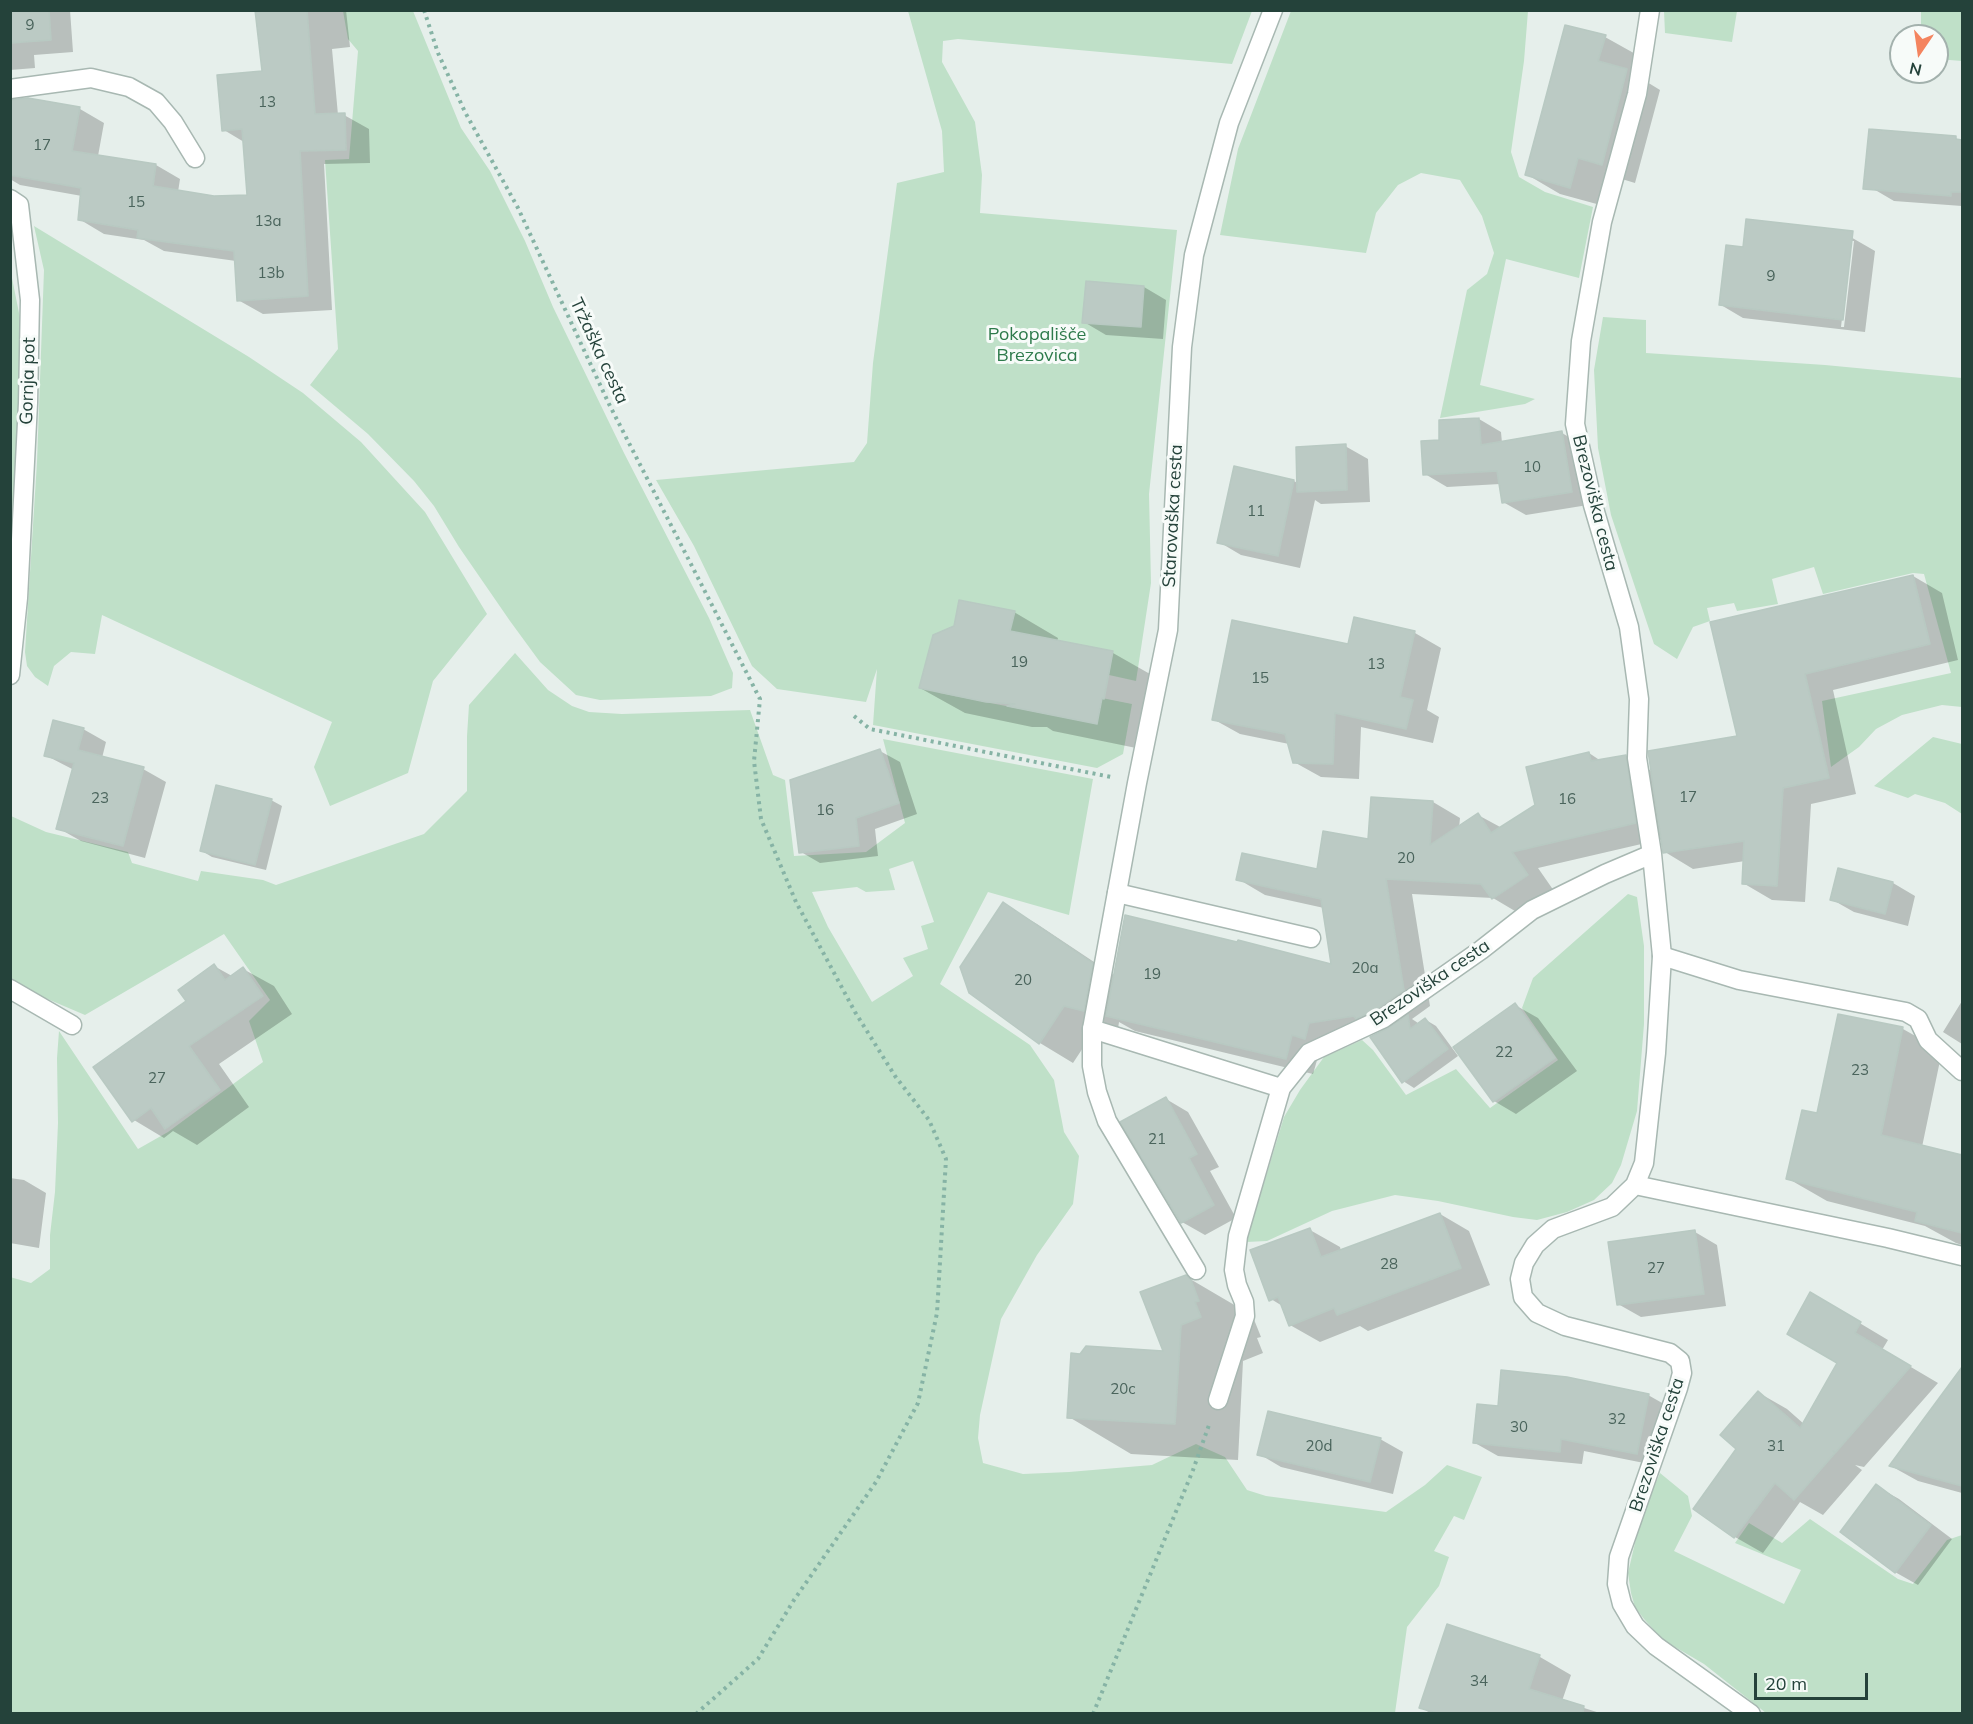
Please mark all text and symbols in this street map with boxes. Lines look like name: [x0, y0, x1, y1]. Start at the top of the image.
house number: 9: [26, 16, 34, 34]
north arrow: [1889, 24, 1949, 84]
text: N: [1907, 58, 1924, 81]
house number: 13: [258, 93, 276, 111]
house number: 17: [33, 136, 51, 154]
house number: 15: [127, 193, 145, 211]
house number: 13a: [255, 212, 281, 230]
house number: 13b: [258, 264, 284, 282]
house number: 9: [1767, 267, 1775, 285]
street label: Tržaška cesta: [565, 295, 633, 407]
park label: Pokopališče Brezovica: [988, 324, 1086, 366]
street label: Gornja pot: [16, 337, 40, 425]
street label: Brezoviška cesta: [1568, 433, 1622, 573]
street label: Starovaška cesta: [1158, 444, 1188, 588]
house number: 10: [1523, 458, 1541, 476]
house number: 11: [1247, 502, 1265, 520]
house number: 19: [1010, 653, 1028, 671]
house number: 13: [1367, 655, 1385, 673]
house number: 15: [1251, 669, 1269, 687]
house number: 17: [1679, 788, 1697, 806]
house number: 23: [91, 789, 109, 807]
house number: 16: [1558, 790, 1576, 808]
house number: 16: [816, 801, 834, 819]
house number: 20: [1397, 849, 1415, 867]
street label: Brezoviška cesta: [1366, 935, 1494, 1031]
house number: 20a: [1352, 959, 1378, 977]
house number: 19: [1143, 965, 1161, 983]
house number: 20: [1014, 971, 1032, 989]
house number: 22: [1495, 1043, 1513, 1061]
house number: 23: [1851, 1061, 1869, 1079]
house number: 27: [148, 1069, 166, 1087]
house number: 21: [1148, 1130, 1166, 1148]
house number: 28: [1380, 1255, 1398, 1273]
house number: 27: [1647, 1259, 1665, 1277]
street label: Brezoviška cesta: [1625, 1375, 1689, 1515]
house number: 20c: [1110, 1380, 1136, 1398]
house number: 32: [1608, 1410, 1626, 1428]
house number: 30: [1510, 1418, 1528, 1436]
house number: 20d: [1306, 1437, 1332, 1455]
house number: 31: [1767, 1437, 1785, 1455]
scale bar: [1757, 1661, 1871, 1699]
house number: 34: [1470, 1672, 1488, 1690]
text: 20 m: [1765, 1672, 1807, 1695]

